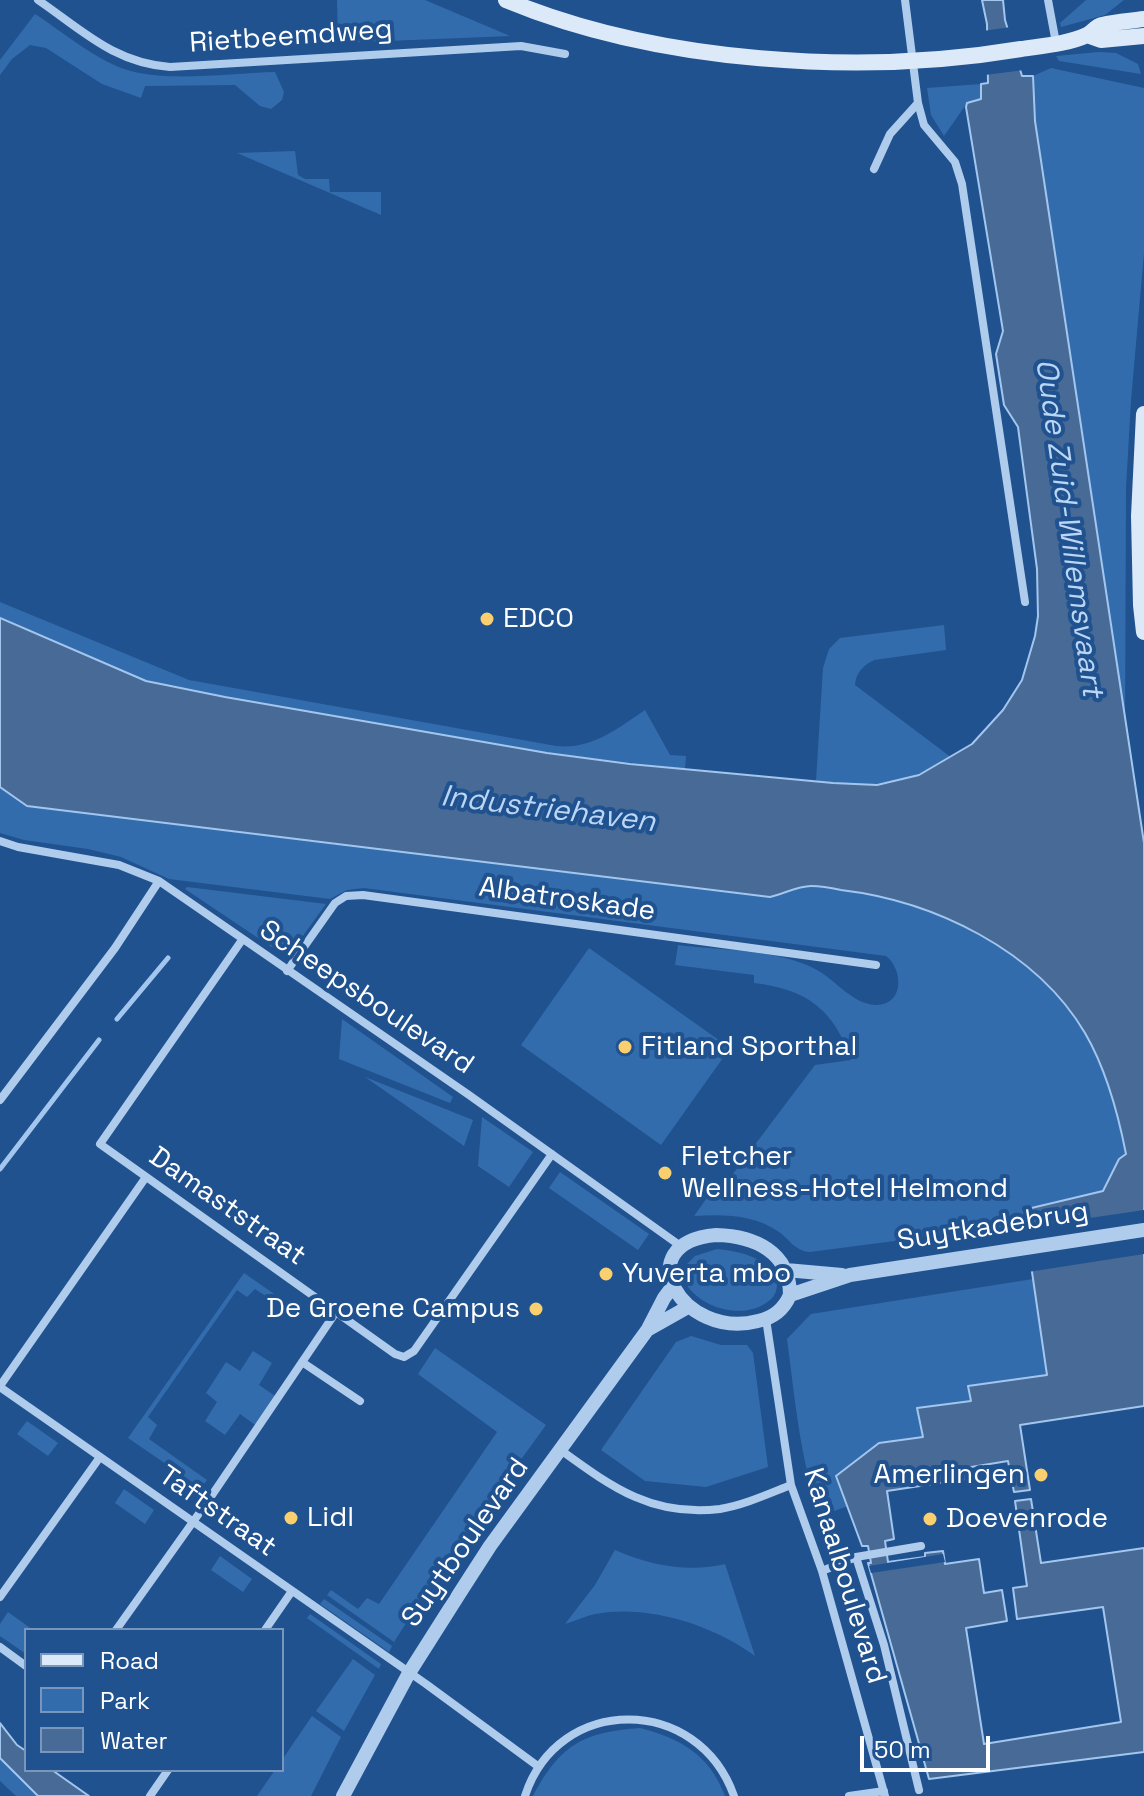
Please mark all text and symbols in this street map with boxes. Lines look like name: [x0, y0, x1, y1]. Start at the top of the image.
street label: Rietbeemdweg: [188, 13, 394, 61]
water label: Oude Zuid-Willemsvaart: [1026, 357, 1110, 699]
place label: EDCO: [503, 602, 574, 636]
marker: EDCO: [478, 610, 496, 628]
water label: Industriehaven: [439, 779, 657, 841]
street label: Albatroskade: [477, 871, 657, 929]
street label: Scheepsboulevard: [252, 914, 480, 1082]
place label: Fitland Sporthal: [641, 1030, 857, 1064]
marker: Fitland Sporthal: [616, 1038, 634, 1056]
place label: Fletcher Wellness-Hotel Helmond: [681, 1140, 1008, 1206]
street label: Damaststraat: [142, 1141, 312, 1273]
marker: Fletcher Wellness-Hotel Helmond: [656, 1164, 674, 1182]
street label: Suytkadebrug: [895, 1195, 1091, 1259]
place label: Yuverta mbo: [622, 1257, 791, 1291]
marker: Yuverta mbo: [597, 1265, 615, 1283]
place label: De Groene Campus: [266, 1292, 520, 1326]
marker: De Groene Campus: [527, 1300, 545, 1318]
street label: Suytboulevard: [395, 1452, 537, 1634]
place label: Amerlingen: [874, 1458, 1025, 1492]
street label: Taftstraat: [152, 1459, 282, 1565]
street label: Kanaalboulevard: [795, 1464, 893, 1688]
marker: Amerlingen: [1032, 1466, 1050, 1484]
place label: Lidl: [307, 1501, 354, 1535]
place label: Doevenrode: [946, 1502, 1108, 1536]
marker: Lidl: [282, 1509, 300, 1527]
marker: Doevenrode: [921, 1510, 939, 1528]
legend: [24, 1628, 284, 1772]
text: Road: [100, 1645, 159, 1676]
text: Park: [100, 1685, 150, 1716]
scale bar: [864, 1720, 994, 1770]
text: Water: [100, 1725, 168, 1756]
text: 50 m: [874, 1734, 931, 1765]

